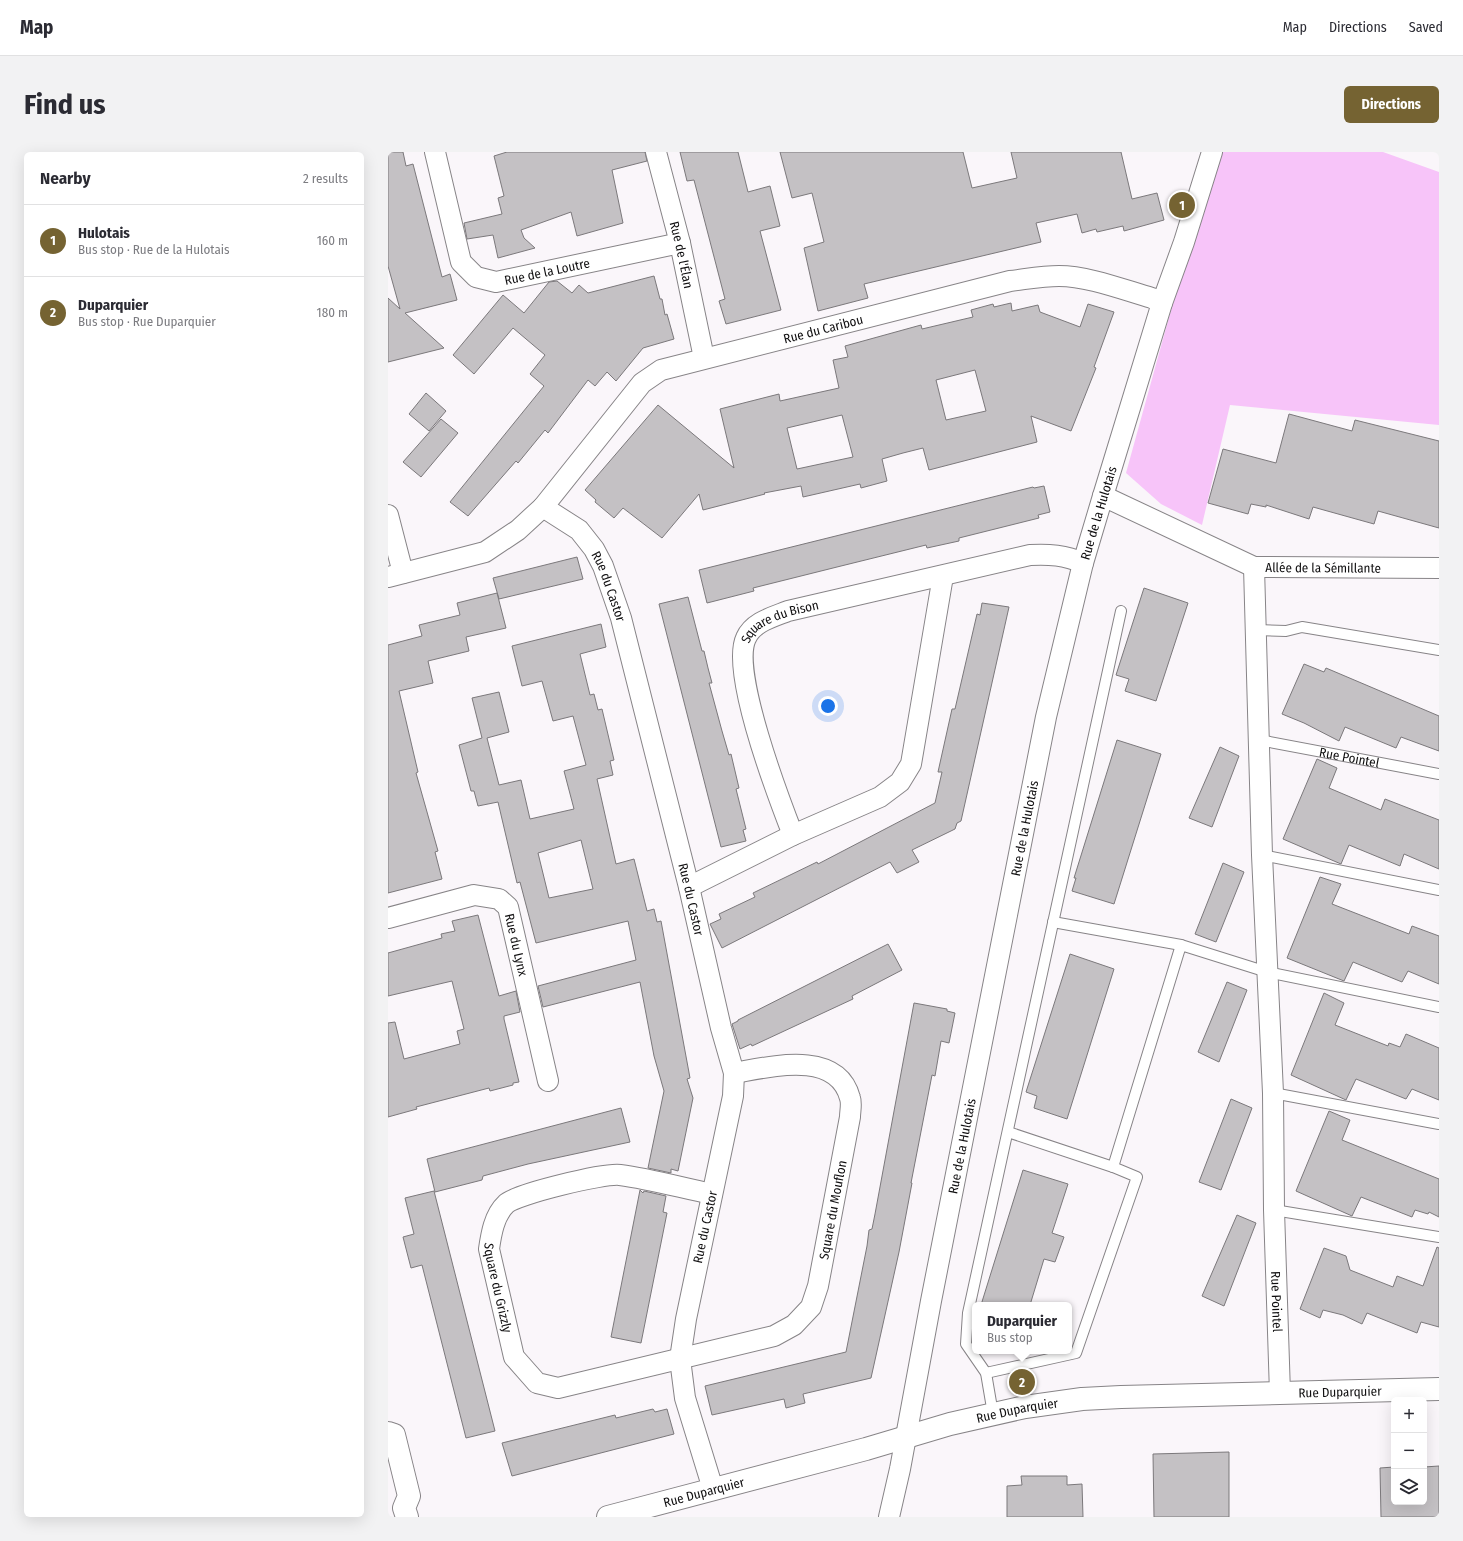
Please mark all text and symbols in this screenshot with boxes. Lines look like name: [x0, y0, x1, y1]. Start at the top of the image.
text: Map: [20, 16, 53, 39]
text: Map: [1283, 19, 1307, 36]
text: Directions: [1329, 19, 1387, 36]
text: Saved: [1409, 19, 1443, 36]
button: Directions: [1344, 86, 1439, 123]
text: Find us: [24, 88, 106, 121]
text: Nearby: [40, 168, 91, 189]
text: 2 results: [303, 171, 348, 186]
pin: 1: [1169, 190, 1195, 220]
street label: Rue de l'Élan: [667, 220, 697, 290]
text: Hulotais: [78, 224, 130, 242]
text: 1: [50, 233, 56, 248]
text: 160 m: [317, 233, 348, 248]
text: Bus stop · Rue de la Hulotais: [78, 242, 230, 257]
street label: Rue de la Loutre: [503, 255, 591, 288]
text: Duparquier: [78, 296, 148, 314]
text: 2: [50, 305, 56, 320]
text: 180 m: [317, 305, 348, 320]
street label: Rue du Caribou: [782, 311, 864, 346]
text: Bus stop · Rue Duparquier: [78, 314, 216, 329]
street label: Rue de la Hulotais: [1077, 464, 1119, 561]
street label: Rue du Castor: [589, 548, 629, 623]
street label: Allée de la Sémillante: [1265, 560, 1381, 575]
street label: Square du Bison: [737, 597, 820, 645]
your location: [818, 696, 838, 716]
street label: Rue Pointel: [1318, 744, 1381, 770]
street label: Rue de la Hulotais: [1007, 779, 1041, 877]
street label: Rue du Castor: [676, 861, 707, 937]
street label: Rue du Lynx: [502, 912, 531, 978]
street label: Rue de la Hulotais: [945, 1097, 978, 1195]
street label: Square du Mouflon: [816, 1159, 849, 1261]
street label: Rue du Castor: [690, 1189, 720, 1265]
street label: Square du Grizzly: [482, 1242, 516, 1334]
street label: Rue Pointel: [1269, 1271, 1286, 1333]
popup: [972, 1302, 1072, 1354]
text: Duparquier: [987, 1312, 1057, 1330]
text: Bus stop: [987, 1330, 1033, 1345]
pin: 2: [1009, 1367, 1035, 1397]
street label: Rue Duparquier: [1298, 1383, 1382, 1400]
street label: Rue Duparquier: [975, 1395, 1059, 1425]
map controls: [1391, 1397, 1427, 1505]
button: +: [1391, 1397, 1427, 1433]
button: −: [1391, 1433, 1427, 1469]
button: layers: [1391, 1469, 1427, 1505]
street label: Rue Duparquier: [662, 1474, 746, 1510]

